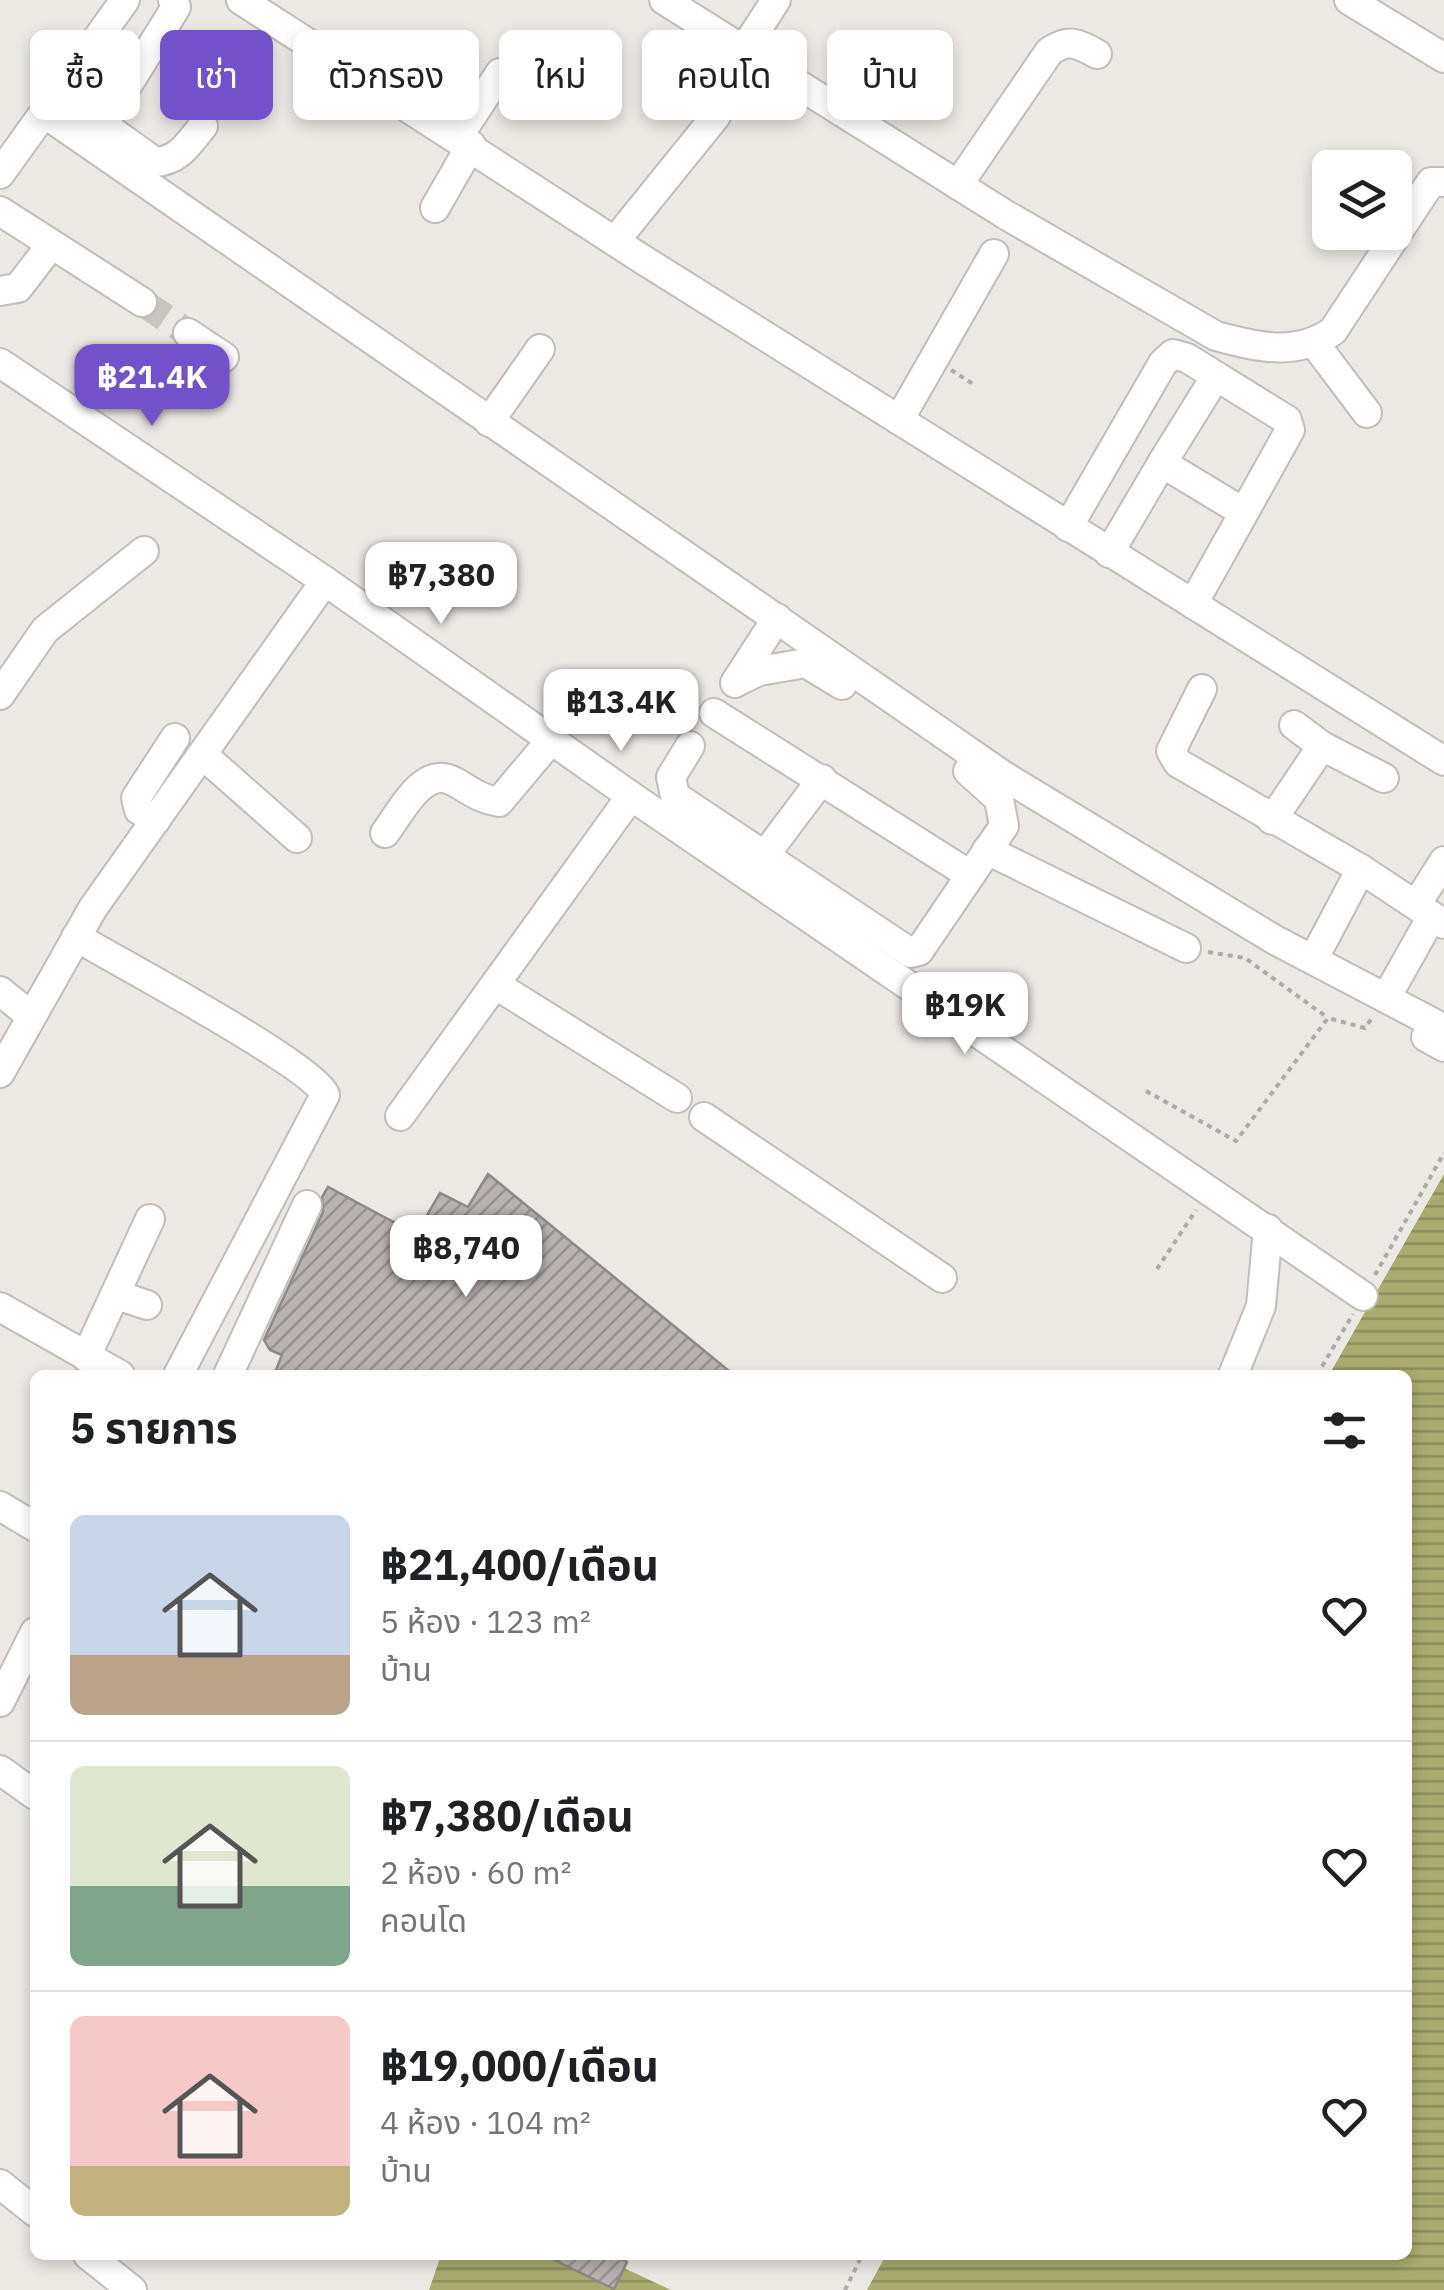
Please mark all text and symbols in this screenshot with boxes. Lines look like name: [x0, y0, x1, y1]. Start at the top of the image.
chip: ซื้อ: [30, 30, 140, 120]
chip: เช่า: [160, 30, 273, 120]
chip: ตัวกรอง: [293, 30, 479, 120]
chip: ใหม่: [499, 30, 622, 120]
chip: คอนโด: [642, 30, 807, 120]
chip: บ้าน: [827, 30, 953, 120]
map controls: [1312, 150, 1412, 250]
button: layers: [1312, 150, 1412, 250]
pin: ฿21.4K: [71, 344, 233, 429]
text: ฿21.4K: [96, 355, 208, 397]
pin: ฿7,380: [360, 542, 522, 627]
text: ฿7,380: [387, 553, 495, 595]
pin: ฿13.4K: [540, 669, 702, 754]
text: ฿13.4K: [565, 680, 677, 722]
pin: ฿19K: [906, 972, 1024, 1057]
text: ฿19K: [924, 983, 1006, 1025]
pin: ฿8,740: [385, 1215, 547, 1300]
text: ฿8,740: [412, 1226, 520, 1268]
text: 5 รายการ: [70, 1400, 238, 1455]
icon: filters: [1317, 1403, 1372, 1458]
text: ฿21,400/เดือน: [380, 1537, 659, 1592]
icon: home: [150, 1555, 270, 1675]
icon: heart: [1317, 1588, 1372, 1643]
text: 5 ห้อง · 123 m²: [380, 1600, 591, 1642]
text: บ้าน: [380, 1648, 432, 1690]
text: ฿7,380/เดือน: [380, 1788, 634, 1843]
icon: home: [150, 1806, 270, 1926]
icon: heart: [1317, 1839, 1372, 1894]
text: 2 ห้อง · 60 m²: [380, 1851, 572, 1893]
text: คอนโด: [380, 1899, 467, 1941]
text: ฿19,000/เดือน: [380, 2038, 659, 2093]
icon: home: [150, 2056, 270, 2176]
icon: heart: [1317, 2089, 1372, 2144]
text: 4 ห้อง · 104 m²: [380, 2101, 591, 2143]
text: บ้าน: [380, 2149, 432, 2191]

